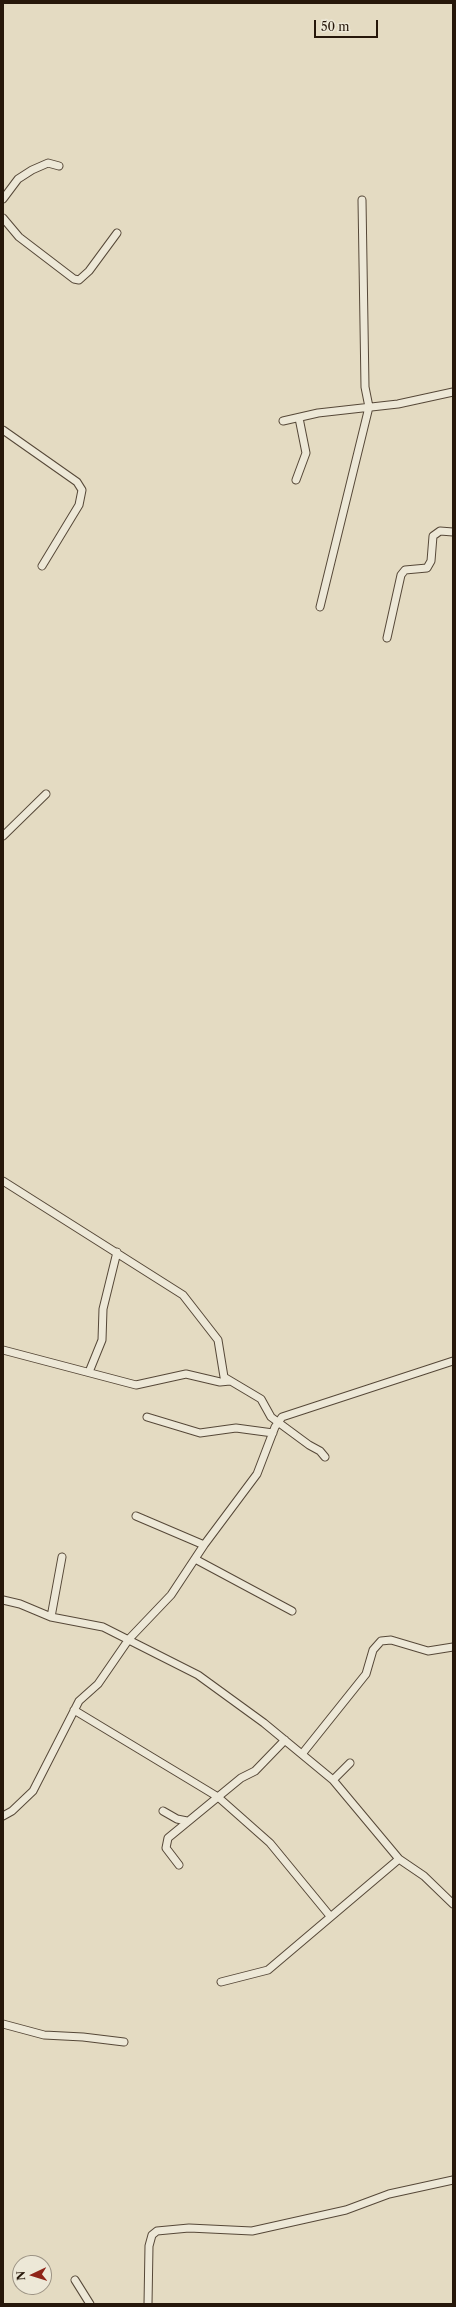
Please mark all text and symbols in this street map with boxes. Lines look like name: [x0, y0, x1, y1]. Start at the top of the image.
scale bar: [316, 12, 380, 38]
text: 50 m: [321, 19, 350, 34]
north arrow: [12, 2255, 52, 2295]
text: N: [14, 2271, 28, 2281]

